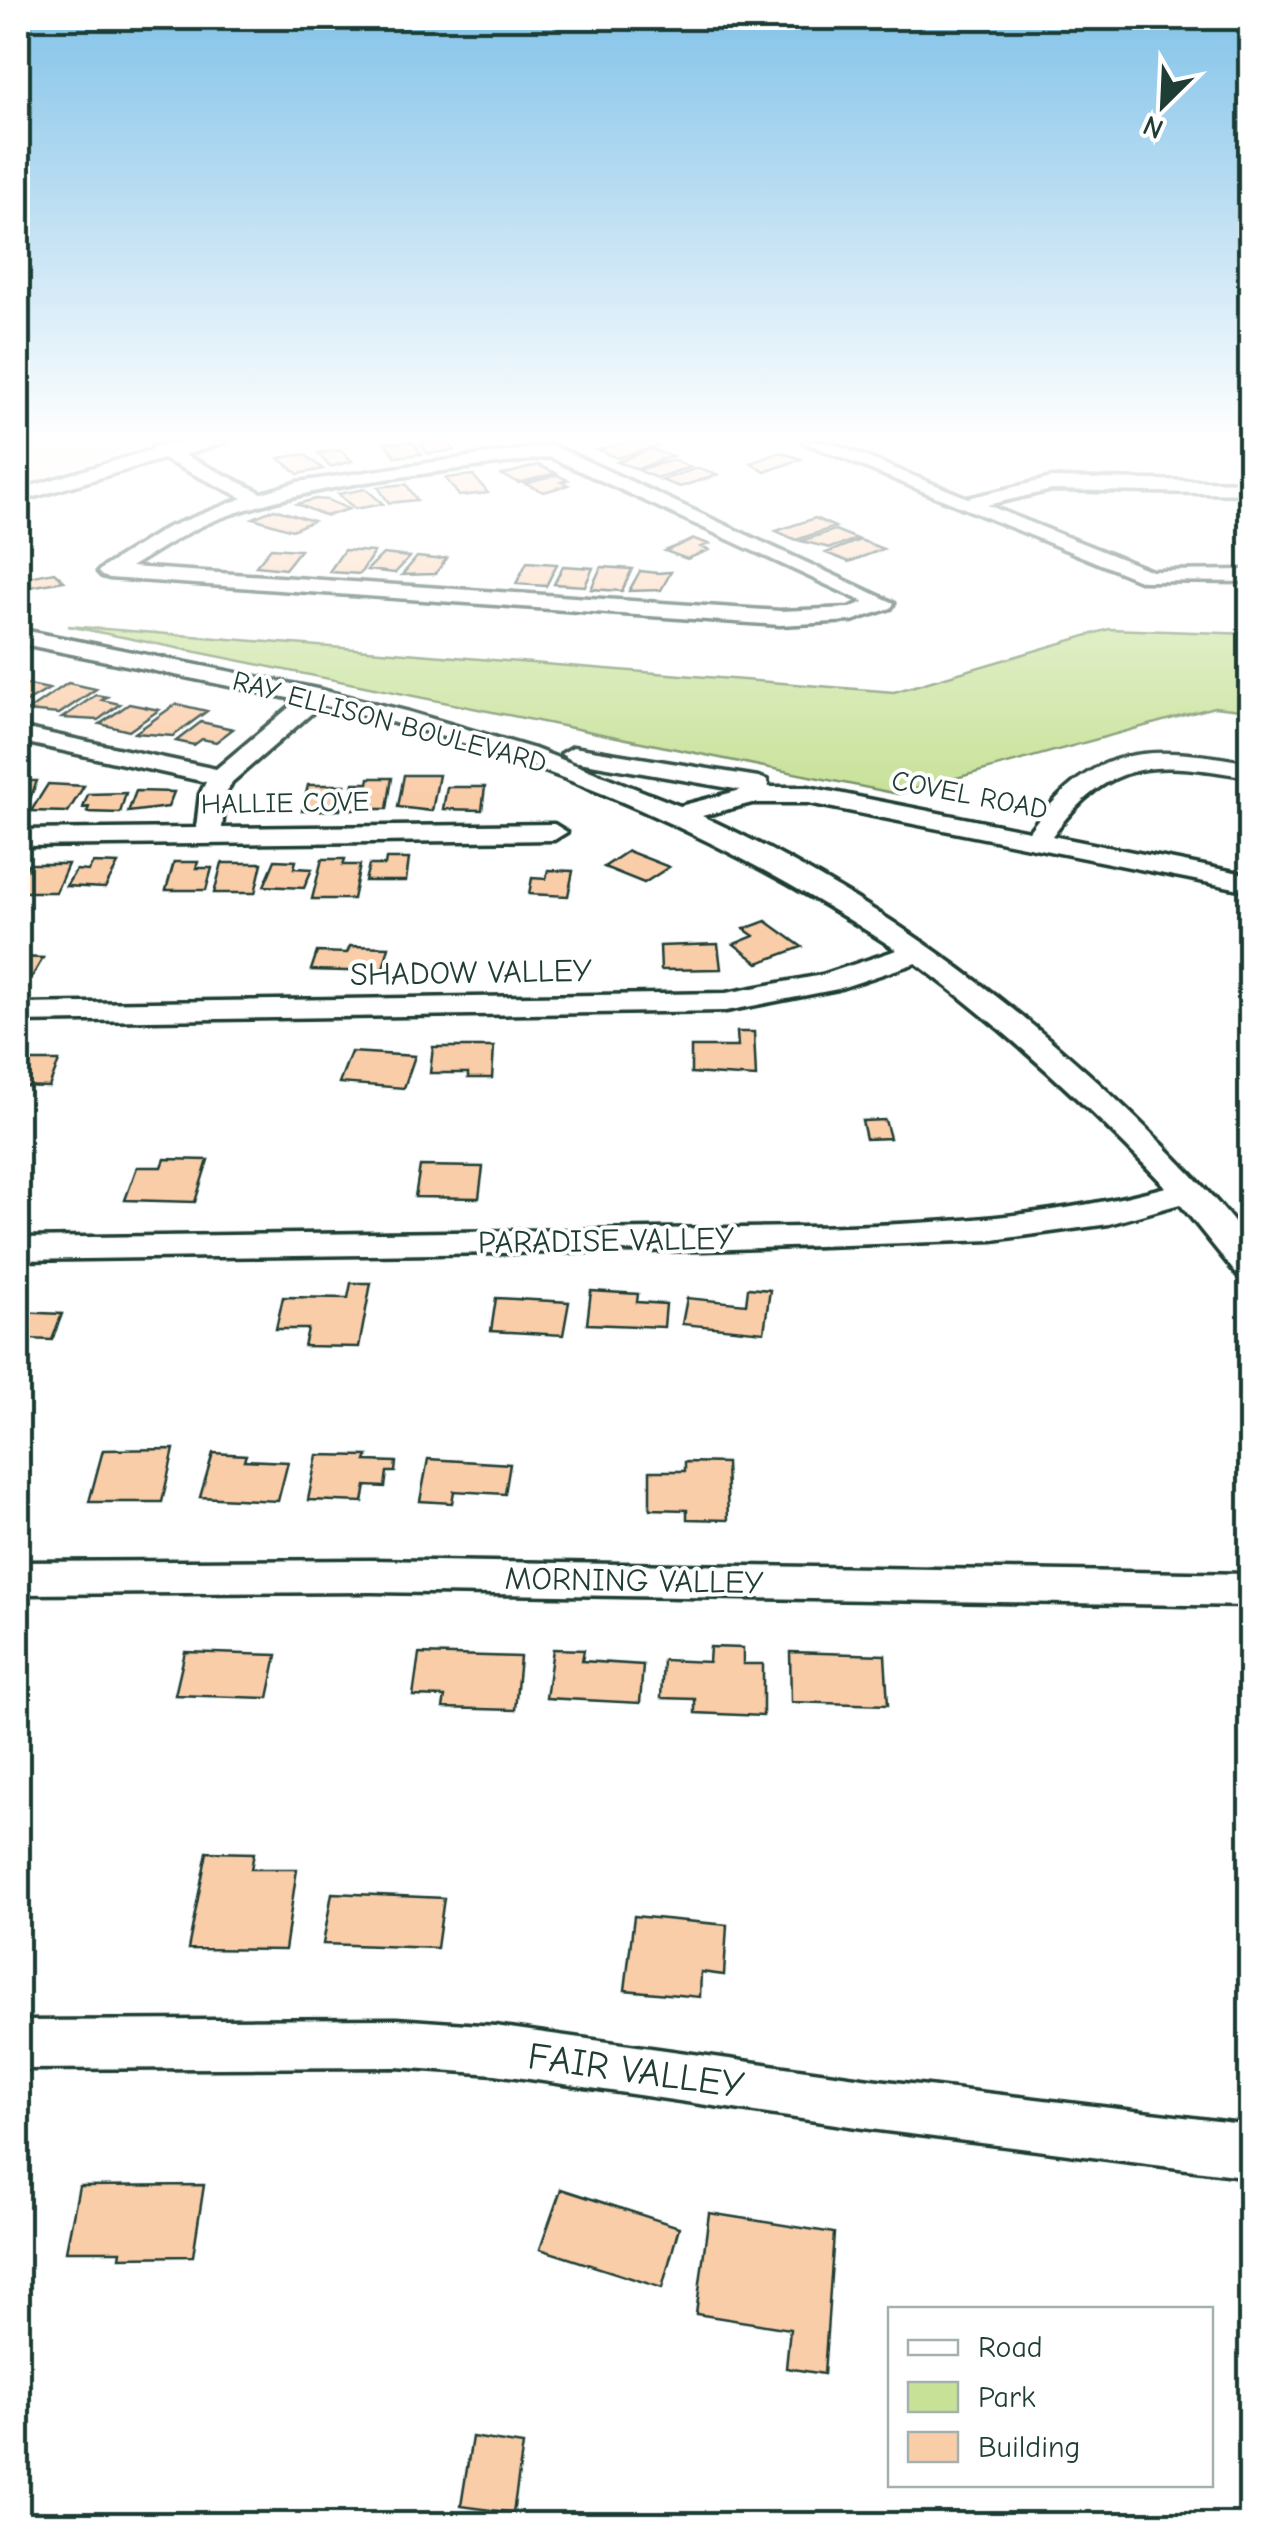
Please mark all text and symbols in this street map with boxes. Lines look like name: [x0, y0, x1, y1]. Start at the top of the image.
north arrow: [1113, 55, 1213, 155]
text: N: [1138, 109, 1168, 145]
street label: RAY ELLISON BOULEVARD: [229, 665, 550, 779]
street label: COVEL ROAD: [889, 764, 1051, 826]
street label: HALLIE COVE: [201, 786, 369, 820]
street label: SHADOW VALLEY: [350, 952, 592, 993]
street label: PARADISE VALLEY: [478, 1220, 734, 1261]
street label: MORNING VALLEY: [504, 1560, 764, 1601]
street label: FAIR VALLEY: [525, 2034, 747, 2108]
legend: [888, 2307, 1213, 2487]
text: Road: [978, 2330, 1043, 2365]
text: Park: [978, 2380, 1036, 2415]
text: Building: [978, 2430, 1081, 2465]

